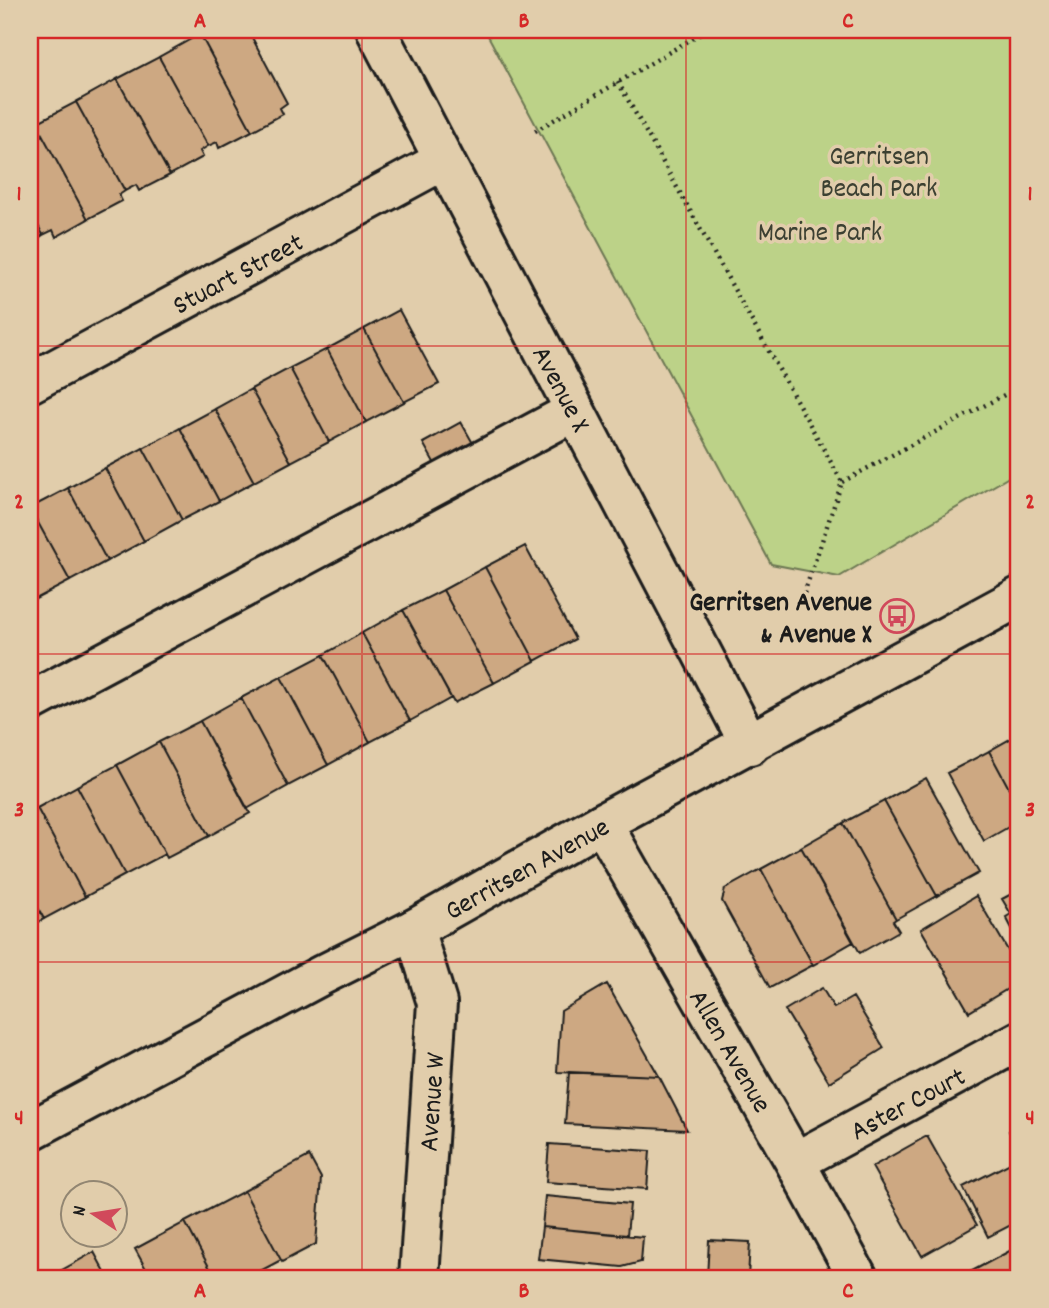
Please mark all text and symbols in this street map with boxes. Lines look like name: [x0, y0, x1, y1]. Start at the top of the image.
text: A: [194, 6, 206, 39]
text: B: [519, 6, 530, 39]
text: C: [842, 6, 854, 39]
park label: Gerritsen Beach Park: [821, 139, 937, 211]
text: 1: [16, 179, 22, 212]
text: 1: [1027, 179, 1033, 212]
park label: Marine Park: [758, 215, 882, 255]
street label: Stuart Street: [167, 225, 312, 328]
street label: Avenue X: [519, 340, 598, 441]
text: 2: [14, 487, 24, 520]
text: 2: [1025, 487, 1035, 520]
place label: Gerritsen Avenue & Avenue X: [689, 585, 872, 657]
bus stop icon: Gerritsen Avenue & Avenue X: [878, 597, 916, 635]
text: 3: [14, 795, 24, 828]
text: 3: [1025, 795, 1035, 828]
street label: Gerritsen Avenue: [439, 810, 618, 933]
street label: Allen Avenue: [676, 983, 779, 1122]
street label: Avenue W: [412, 1051, 458, 1153]
street label: Aster Court: [845, 1059, 974, 1154]
text: 4: [14, 1103, 24, 1136]
text: 4: [1025, 1103, 1035, 1136]
north arrow: [60, 1178, 130, 1248]
text: N: [67, 1204, 95, 1219]
text: A: [194, 1276, 206, 1308]
text: B: [519, 1276, 530, 1308]
text: C: [842, 1276, 854, 1308]

